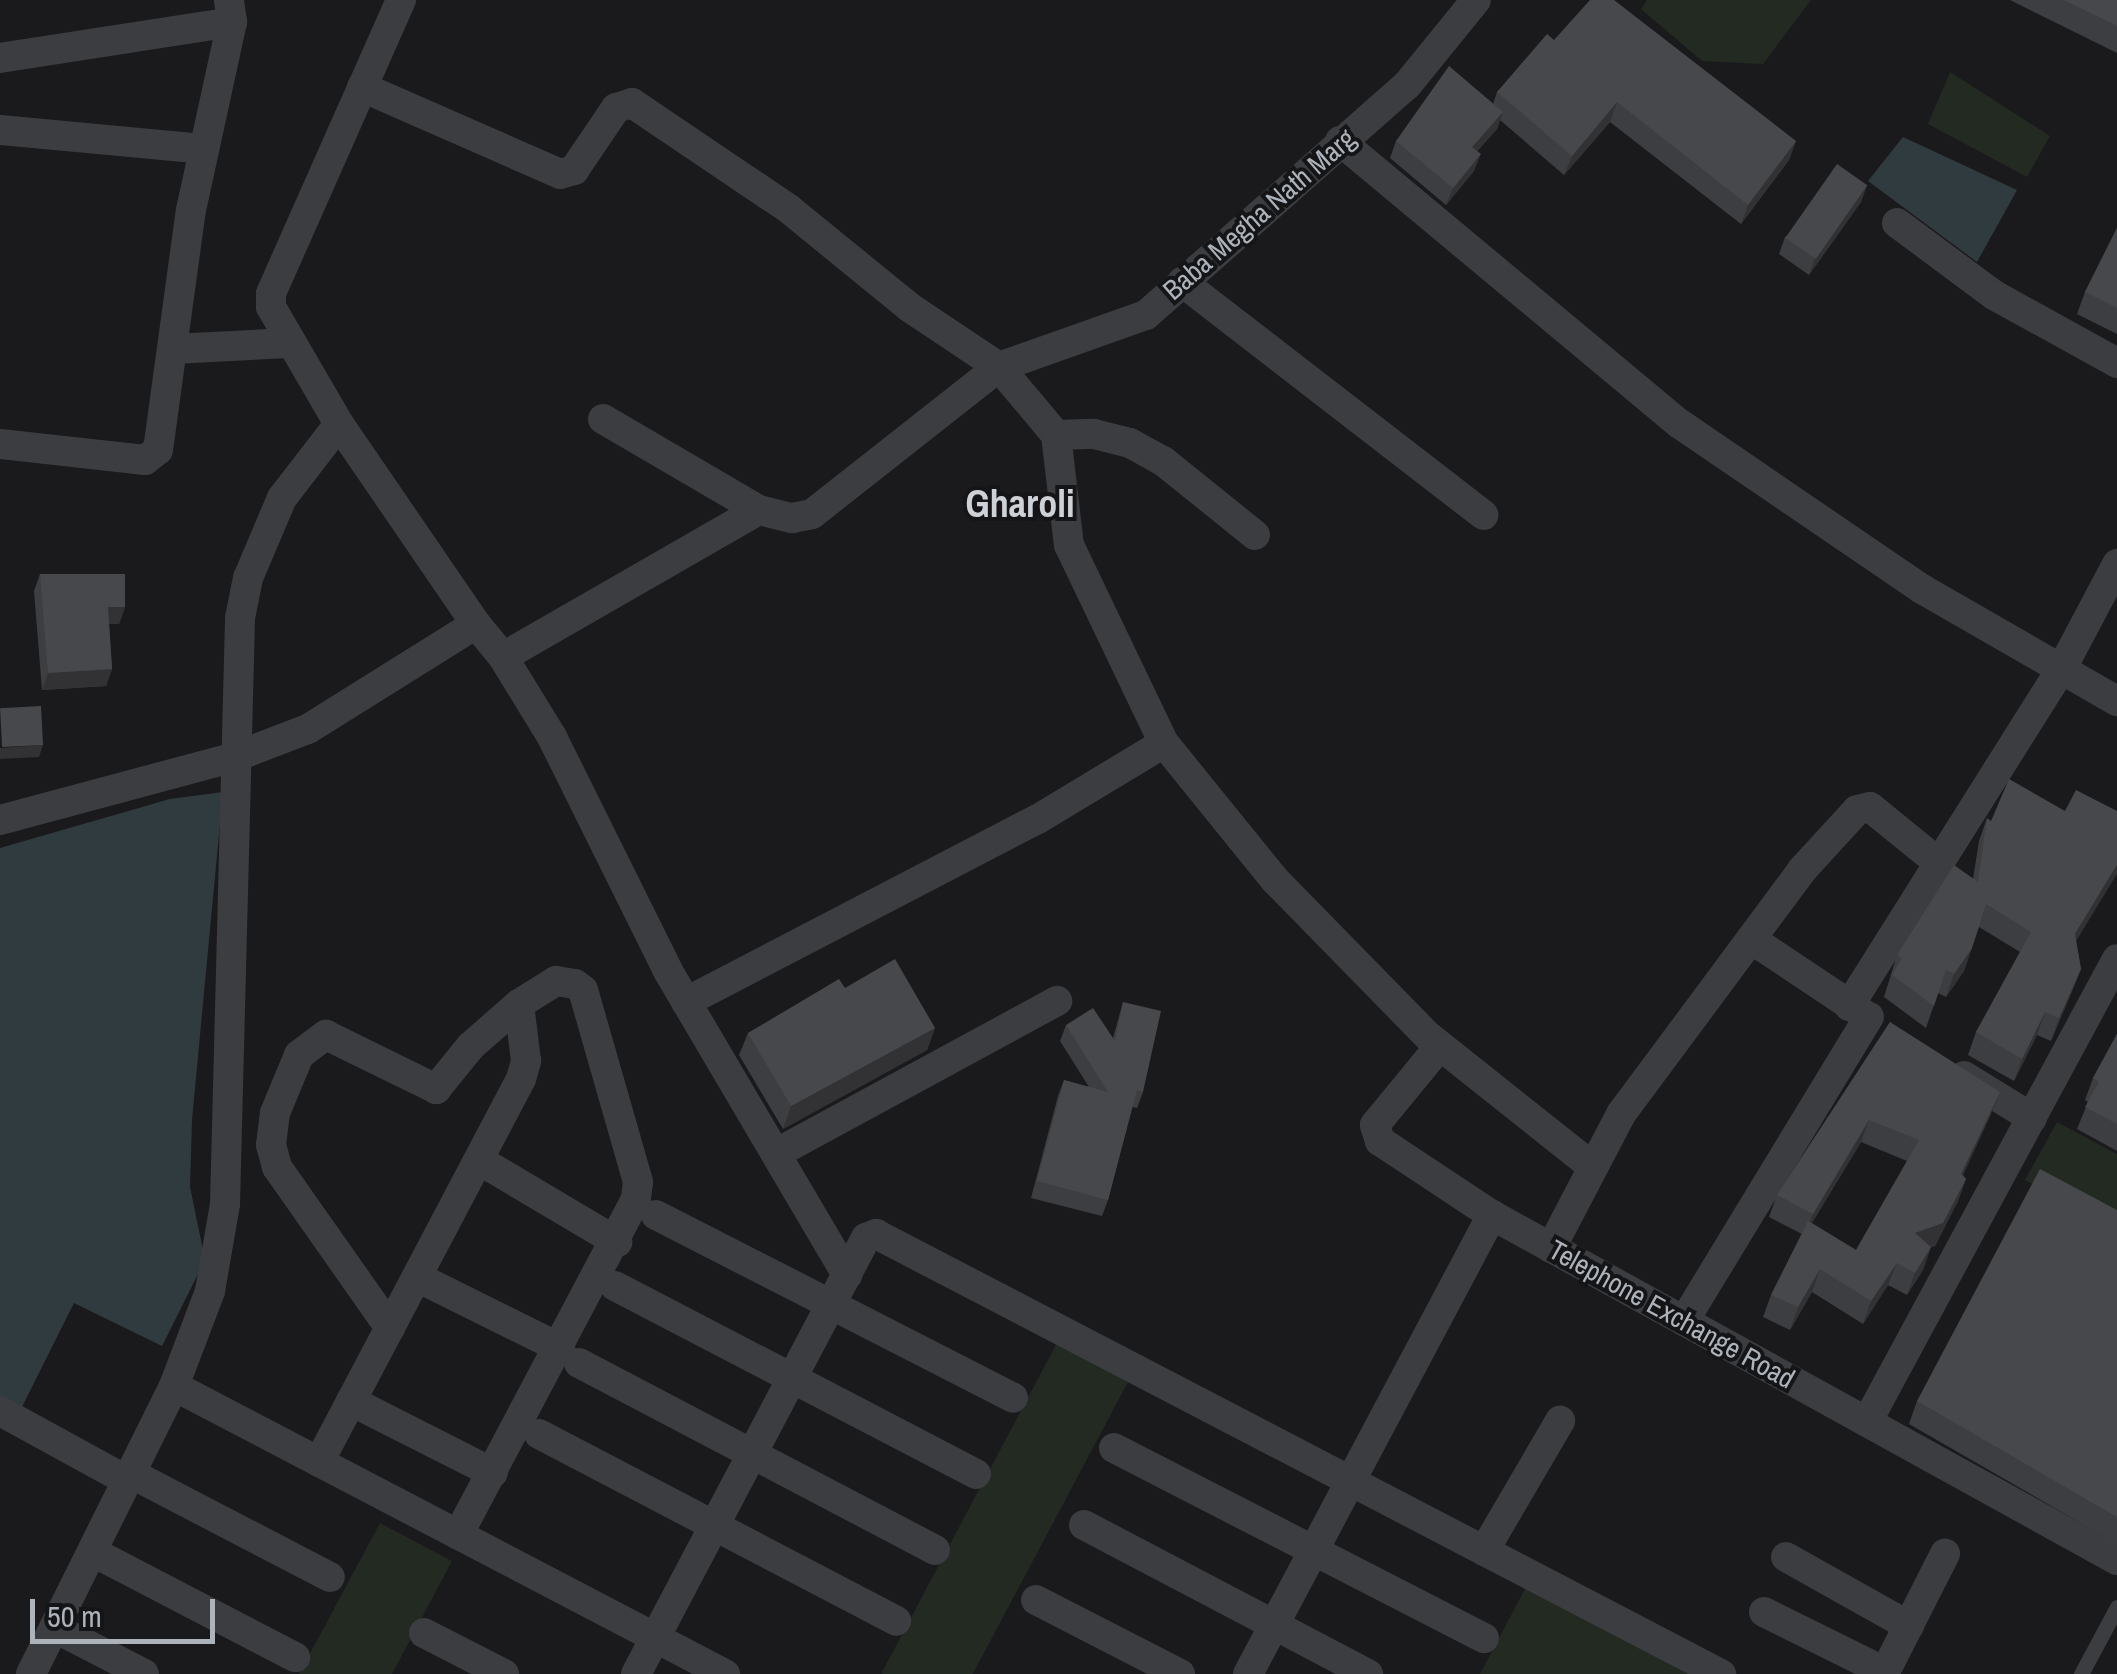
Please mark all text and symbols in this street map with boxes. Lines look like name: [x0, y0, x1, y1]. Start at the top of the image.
street label: Baba Megha Nath Marg: [1156, 121, 1362, 307]
district label: Gharoli: [965, 481, 1075, 527]
street label: Telephone Exchange Road: [1543, 1232, 1801, 1396]
scale bar: [35, 1579, 220, 1641]
text: 50 m: [47, 1596, 102, 1636]

